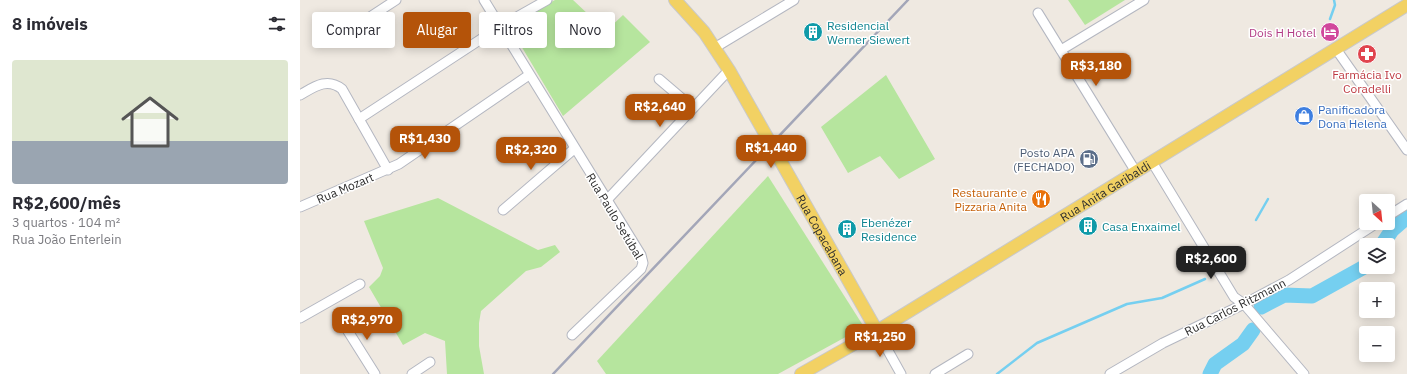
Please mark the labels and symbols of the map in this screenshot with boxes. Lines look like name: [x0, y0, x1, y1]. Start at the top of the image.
place label: Residencial Werner Siewert: [827, 18, 910, 47]
building icon: Residencial Werner Siewert: [802, 21, 824, 43]
hotel icon: Dois H Hotel: [1319, 21, 1341, 43]
place label: Dois H Hotel: [1249, 25, 1316, 40]
pharmacy icon: Farmácia Ivo Coradelli: [1356, 43, 1378, 65]
pin: R$3,180: [1059, 53, 1133, 87]
place label: Farmácia Ivo Coradelli: [1332, 67, 1402, 96]
pin: R$2,640: [623, 94, 697, 128]
place label: Panificadora Dona Helena: [1318, 102, 1388, 131]
shop icon: Panificadora Dona Helena: [1293, 105, 1315, 127]
pin: R$1,430: [388, 126, 462, 160]
pin: R$1,440: [734, 135, 808, 169]
pin: R$2,320: [494, 137, 568, 171]
place label: Posto APA (FECHADO): [1013, 145, 1075, 174]
fuel station icon: Posto APA (FECHADO): [1078, 148, 1100, 170]
street label: Rua Anita Garibaldi: [1057, 157, 1153, 224]
street label: Rua Mozart: [314, 169, 376, 207]
street label: Rua Paulo Setúbal: [583, 170, 647, 262]
place label: Restaurante e Pizzaria Anita: [952, 185, 1028, 214]
restaurant icon: Restaurante e Pizzaria Anita: [1030, 188, 1052, 210]
street label: Rua Copacabana: [794, 192, 852, 278]
north arrow: [1359, 194, 1395, 230]
place label: Ebenézer Residence: [861, 215, 917, 244]
building icon: Casa Enxaimel: [1077, 215, 1099, 237]
building icon: Ebenézer Residence: [836, 218, 858, 240]
place label: Casa Enxaimel: [1102, 219, 1181, 234]
pin: R$2,600: [1174, 246, 1248, 280]
street label: Rua Carlos Ritzmann: [1182, 275, 1288, 339]
pin: R$2,970: [330, 307, 404, 341]
pin: R$1,250: [843, 324, 917, 358]

